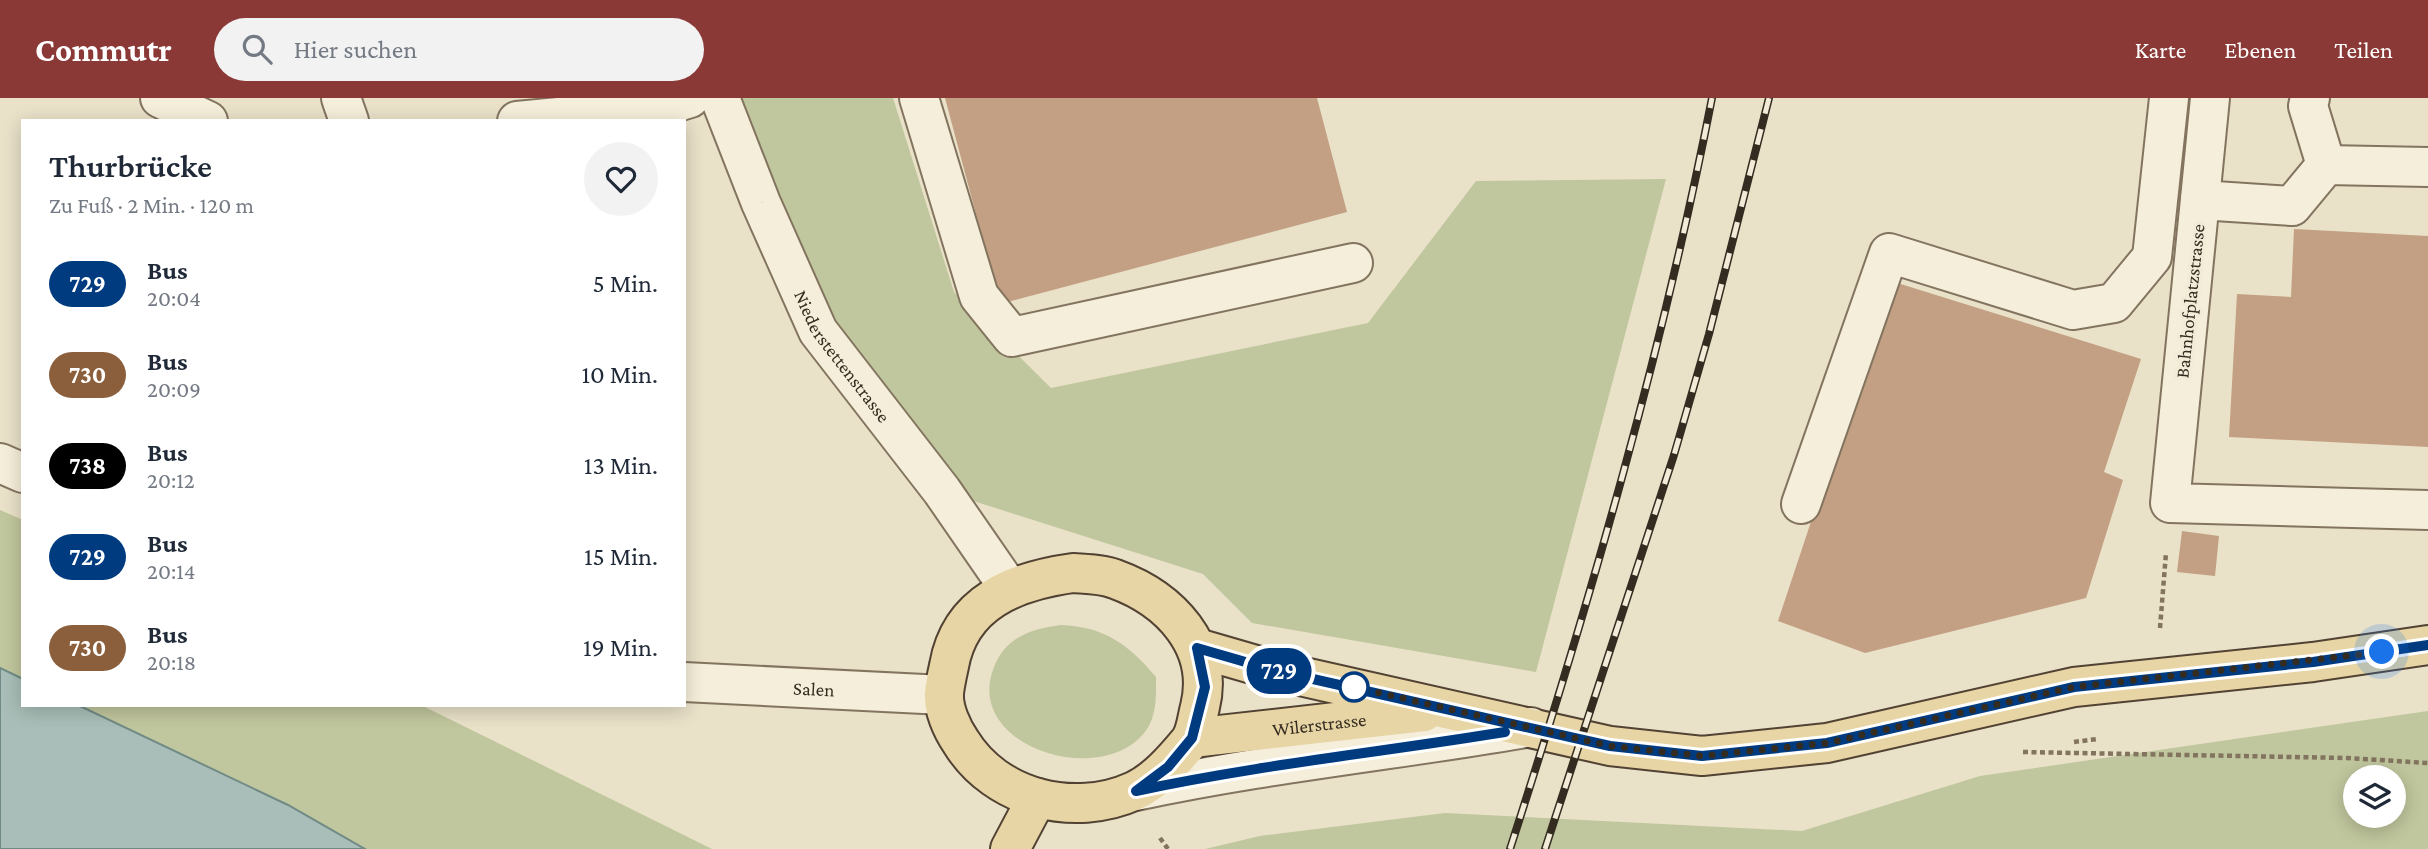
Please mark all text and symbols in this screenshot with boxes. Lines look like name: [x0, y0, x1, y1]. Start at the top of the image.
search box: [214, 18, 704, 81]
icon: search: [238, 30, 276, 68]
text: Commutr: [35, 31, 172, 68]
text: Hier suchen: [294, 35, 417, 64]
text: Karte: [2135, 36, 2186, 63]
text: Ebenen: [2224, 36, 2296, 63]
text: Teilen: [2334, 36, 2393, 63]
button: heart: [584, 142, 658, 216]
text: Thurbrücke: [49, 147, 212, 184]
text: Zu Fuß · 2 Min. · 120 m: [49, 192, 254, 218]
street label: Bahnhofplatzstrasse: [2171, 223, 2209, 379]
text: Bus: [147, 256, 188, 285]
text: 5 Min.: [593, 269, 658, 298]
text: 729: [69, 270, 106, 297]
text: 20:04: [147, 285, 201, 311]
street label: Niederstettenstrasse: [791, 287, 895, 426]
text: Bus: [147, 347, 188, 376]
text: 10 Min.: [581, 360, 658, 389]
text: 730: [69, 361, 106, 388]
text: 20:09: [147, 376, 201, 402]
text: Bus: [147, 438, 188, 467]
text: 13 Min.: [584, 451, 658, 480]
text: 738: [69, 452, 106, 479]
text: 20:12: [147, 467, 195, 493]
text: Bus: [147, 529, 188, 558]
text: 15 Min.: [584, 542, 658, 571]
text: 729: [69, 543, 106, 570]
text: 20:14: [147, 558, 196, 584]
text: Bus: [147, 620, 188, 649]
text: 19 Min.: [583, 633, 658, 662]
text: 730: [69, 634, 106, 661]
your location: [2364, 634, 2399, 669]
line badge: 729: [1239, 648, 1319, 694]
text: 20:18: [147, 649, 196, 675]
text: 729: [1261, 657, 1297, 684]
unlabelled marker: [1339, 672, 1369, 702]
street label: Salen: [793, 677, 835, 700]
street label: Wilerstrasse: [1271, 708, 1367, 739]
map controls: [2343, 765, 2406, 828]
button: layers: [2343, 765, 2406, 828]

